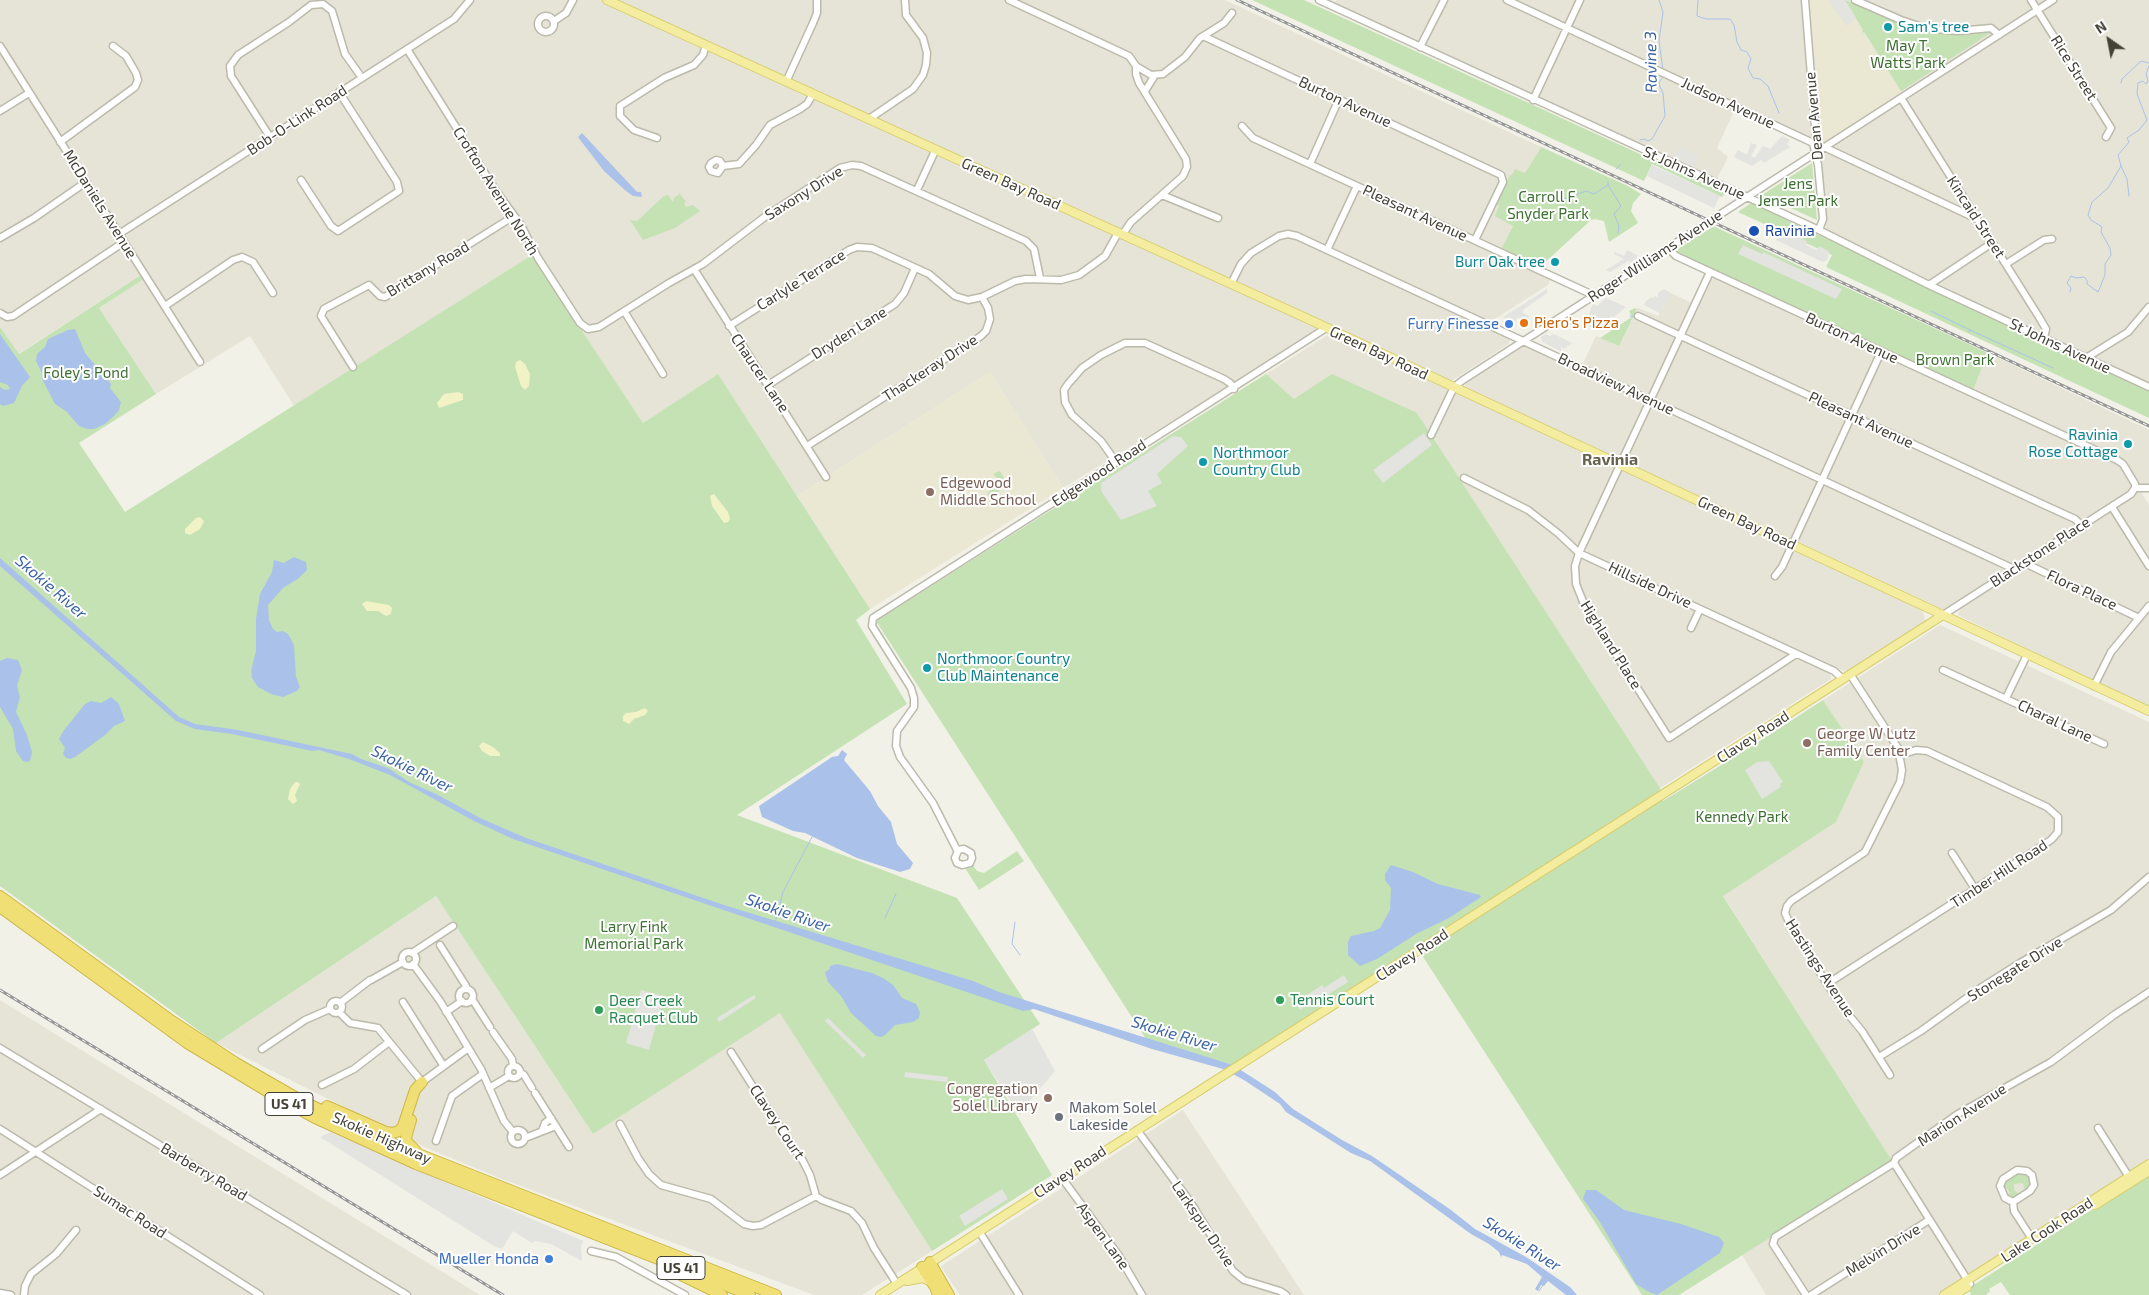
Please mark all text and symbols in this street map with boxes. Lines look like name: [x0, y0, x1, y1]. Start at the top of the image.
north arrow: [2084, 15, 2134, 65]
text: N: [2092, 17, 2109, 37]
place label: Sam's tree: [1898, 18, 1969, 36]
marker: Sam's tree: [1882, 21, 1894, 33]
water label: Ravine 3: [1641, 31, 1661, 93]
street label: Rice Street: [2047, 32, 2101, 104]
park label: May T. Watts Park: [1870, 37, 1946, 72]
street label: Dean Avenue: [1801, 71, 1827, 161]
street label: Burton Avenue: [1296, 73, 1394, 131]
street label: Judson Avenue: [1679, 74, 1777, 132]
street label: Bob-O-Link Road: [244, 81, 350, 159]
street label: Crofton Avenue North: [449, 123, 543, 259]
street label: St Johns Avenue: [1640, 142, 1748, 204]
street label: McDaniels Avenue: [59, 146, 141, 262]
street label: Green Bay Road: [959, 154, 1063, 214]
street label: Saxony Drive: [762, 162, 846, 224]
street label: Kincaid Street: [1943, 173, 2009, 261]
park label: Jens Jensen Park: [1758, 175, 1838, 210]
street label: Pleasant Avenue: [1360, 181, 1470, 245]
park label: Carroll F. Snyder Park: [1507, 188, 1589, 223]
street label: Roger Williams Avenue: [1584, 206, 1726, 306]
place label: Ravinia: [1765, 222, 1815, 240]
marker: Ravinia: [1747, 224, 1761, 238]
street label: Brittany Road: [383, 237, 473, 301]
street label: Carlyle Terrace: [753, 246, 849, 314]
place label: Burr Oak tree: [1455, 253, 1545, 271]
marker: Burr Oak tree: [1549, 256, 1561, 268]
street label: Dryden Lane: [808, 303, 890, 363]
street label: Burton Avenue: [1803, 309, 1901, 367]
place label: Piero's Pizza: [1534, 314, 1619, 332]
place label: Furry Finesse: [1407, 315, 1499, 333]
street label: St Johns Avenue: [2007, 315, 2113, 377]
marker: Piero's Pizza: [1518, 317, 1530, 329]
marker: Furry Finesse: [1503, 318, 1515, 330]
street label: Green Bay Road: [1327, 322, 1431, 384]
street label: Chaucer Lane: [727, 330, 793, 416]
street label: Thackeray Drive: [879, 331, 981, 405]
street label: Broadview Avenue: [1555, 349, 1677, 419]
park label: Brown Park: [1916, 351, 1994, 369]
park label: Foley’s Pond: [43, 364, 129, 382]
street label: Pleasant Avenue: [1806, 388, 1916, 452]
place label: Ravinia Rose Cottage: [2028, 426, 2118, 461]
street label: Edgewood Road: [1048, 436, 1150, 510]
marker: Ravinia Rose Cottage: [2122, 438, 2134, 450]
place label: Northmoor Country Club: [1213, 444, 1300, 479]
district label: Ravinia: [1582, 450, 1638, 470]
marker: Northmoor Country Club: [1197, 456, 1209, 468]
place label: Edgewood Middle School: [940, 474, 1036, 509]
marker: Edgewood Middle School: [924, 486, 936, 498]
street label: Green Bay Road: [1695, 492, 1799, 554]
street label: Blackstone Place: [1987, 513, 2093, 591]
water label: Skokie River: [12, 551, 90, 623]
street label: Hillside Drive: [1606, 558, 1694, 612]
street label: Flora Place: [2044, 566, 2120, 614]
street label: Highland Place: [1577, 597, 1645, 693]
place label: Northmoor Country Club Maintenance: [937, 650, 1070, 685]
marker: Northmoor Country Club Maintenance: [921, 662, 933, 674]
street label: Charal Lane: [2015, 696, 2095, 746]
street label: Clavey Road: [1713, 707, 1793, 767]
place label: George W Lutz Family Center: [1817, 725, 1916, 760]
marker: George W Lutz Family Center: [1801, 737, 1813, 749]
water label: Skokie River: [368, 741, 456, 797]
park label: Kennedy Park: [1696, 808, 1788, 826]
street label: Timber Hill Road: [1947, 836, 2051, 912]
water label: Skokie River: [743, 890, 833, 936]
street label: Hastings Avenue: [1782, 915, 1858, 1021]
park label: Larry Fink Memorial Park: [584, 918, 684, 953]
street label: Clavey Road: [1372, 925, 1452, 985]
street label: Stonegate Drive: [1964, 933, 2066, 1005]
place label: Tennis Court: [1290, 991, 1375, 1009]
place label: Deer Creek Racquet Club: [609, 992, 698, 1027]
marker: Tennis Court: [1274, 994, 1286, 1006]
marker: Deer Creek Racquet Club: [593, 1004, 605, 1016]
water label: Skokie River: [1129, 1012, 1219, 1056]
place label: Congregation Solel Library: [947, 1080, 1038, 1115]
street label: Marion Avenue: [1914, 1080, 2010, 1150]
street label: Clavey Court: [746, 1081, 808, 1163]
road number: US 41: [265, 1092, 313, 1116]
marker: Congregation Solel Library: [1042, 1092, 1054, 1104]
place label: Makom Solel Lakeside: [1069, 1099, 1157, 1134]
street label: Skokie Highway: [330, 1108, 434, 1168]
marker: Makom Solel Lakeside: [1053, 1111, 1065, 1123]
street label: Barberry Road: [157, 1139, 251, 1205]
street label: Clavey Road: [1030, 1142, 1110, 1202]
street label: Larkspur Drive: [1168, 1178, 1238, 1270]
street label: Sumac Road: [90, 1182, 170, 1242]
street label: Lake Cook Road: [1998, 1194, 2096, 1266]
street label: Aspen Lane: [1073, 1199, 1133, 1273]
water label: Skokie River: [1480, 1213, 1564, 1275]
street label: Melvin Drive: [1842, 1220, 1924, 1280]
place label: Mueller Honda: [439, 1250, 539, 1268]
marker: Mueller Honda: [543, 1253, 555, 1265]
road number: US 41: [657, 1256, 705, 1280]

